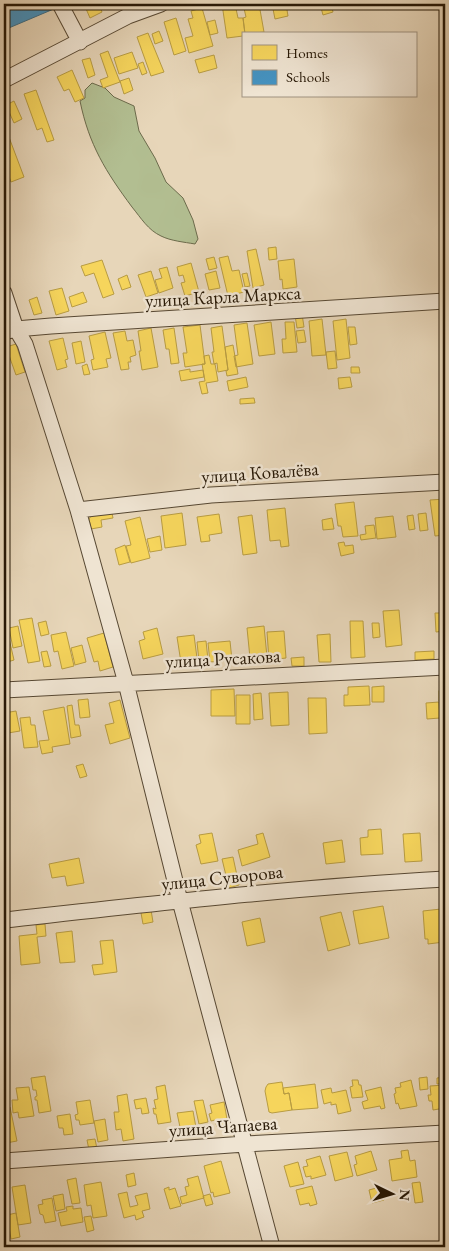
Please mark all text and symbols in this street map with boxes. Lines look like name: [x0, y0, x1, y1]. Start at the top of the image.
legend: [242, 32, 416, 98]
text: Homes: [286, 43, 328, 62]
text: Schools: [286, 67, 330, 86]
street label: улица Карла Маркса: [144, 280, 302, 313]
street label: улица Ковалёва: [201, 456, 320, 489]
street label: улица Русакова: [165, 643, 282, 674]
street label: улица Суворова: [160, 859, 285, 896]
street label: улица Чапаева: [168, 1110, 279, 1143]
north arrow: [366, 1168, 416, 1218]
text: N: [395, 1189, 414, 1202]

